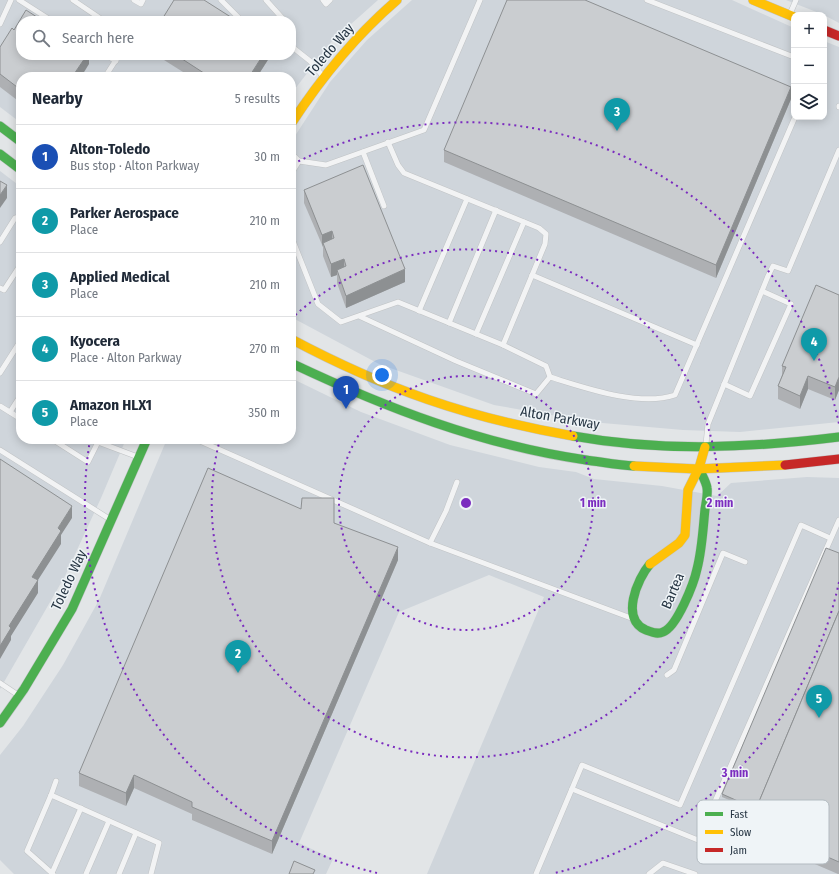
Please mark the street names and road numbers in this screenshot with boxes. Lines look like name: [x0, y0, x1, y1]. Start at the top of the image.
street label: Toledo Way: [302, 19, 358, 80]
street label: Alton Parkway: [519, 403, 602, 433]
street label: Toledo Way: [48, 546, 91, 613]
street label: Bartea: [658, 570, 688, 612]

